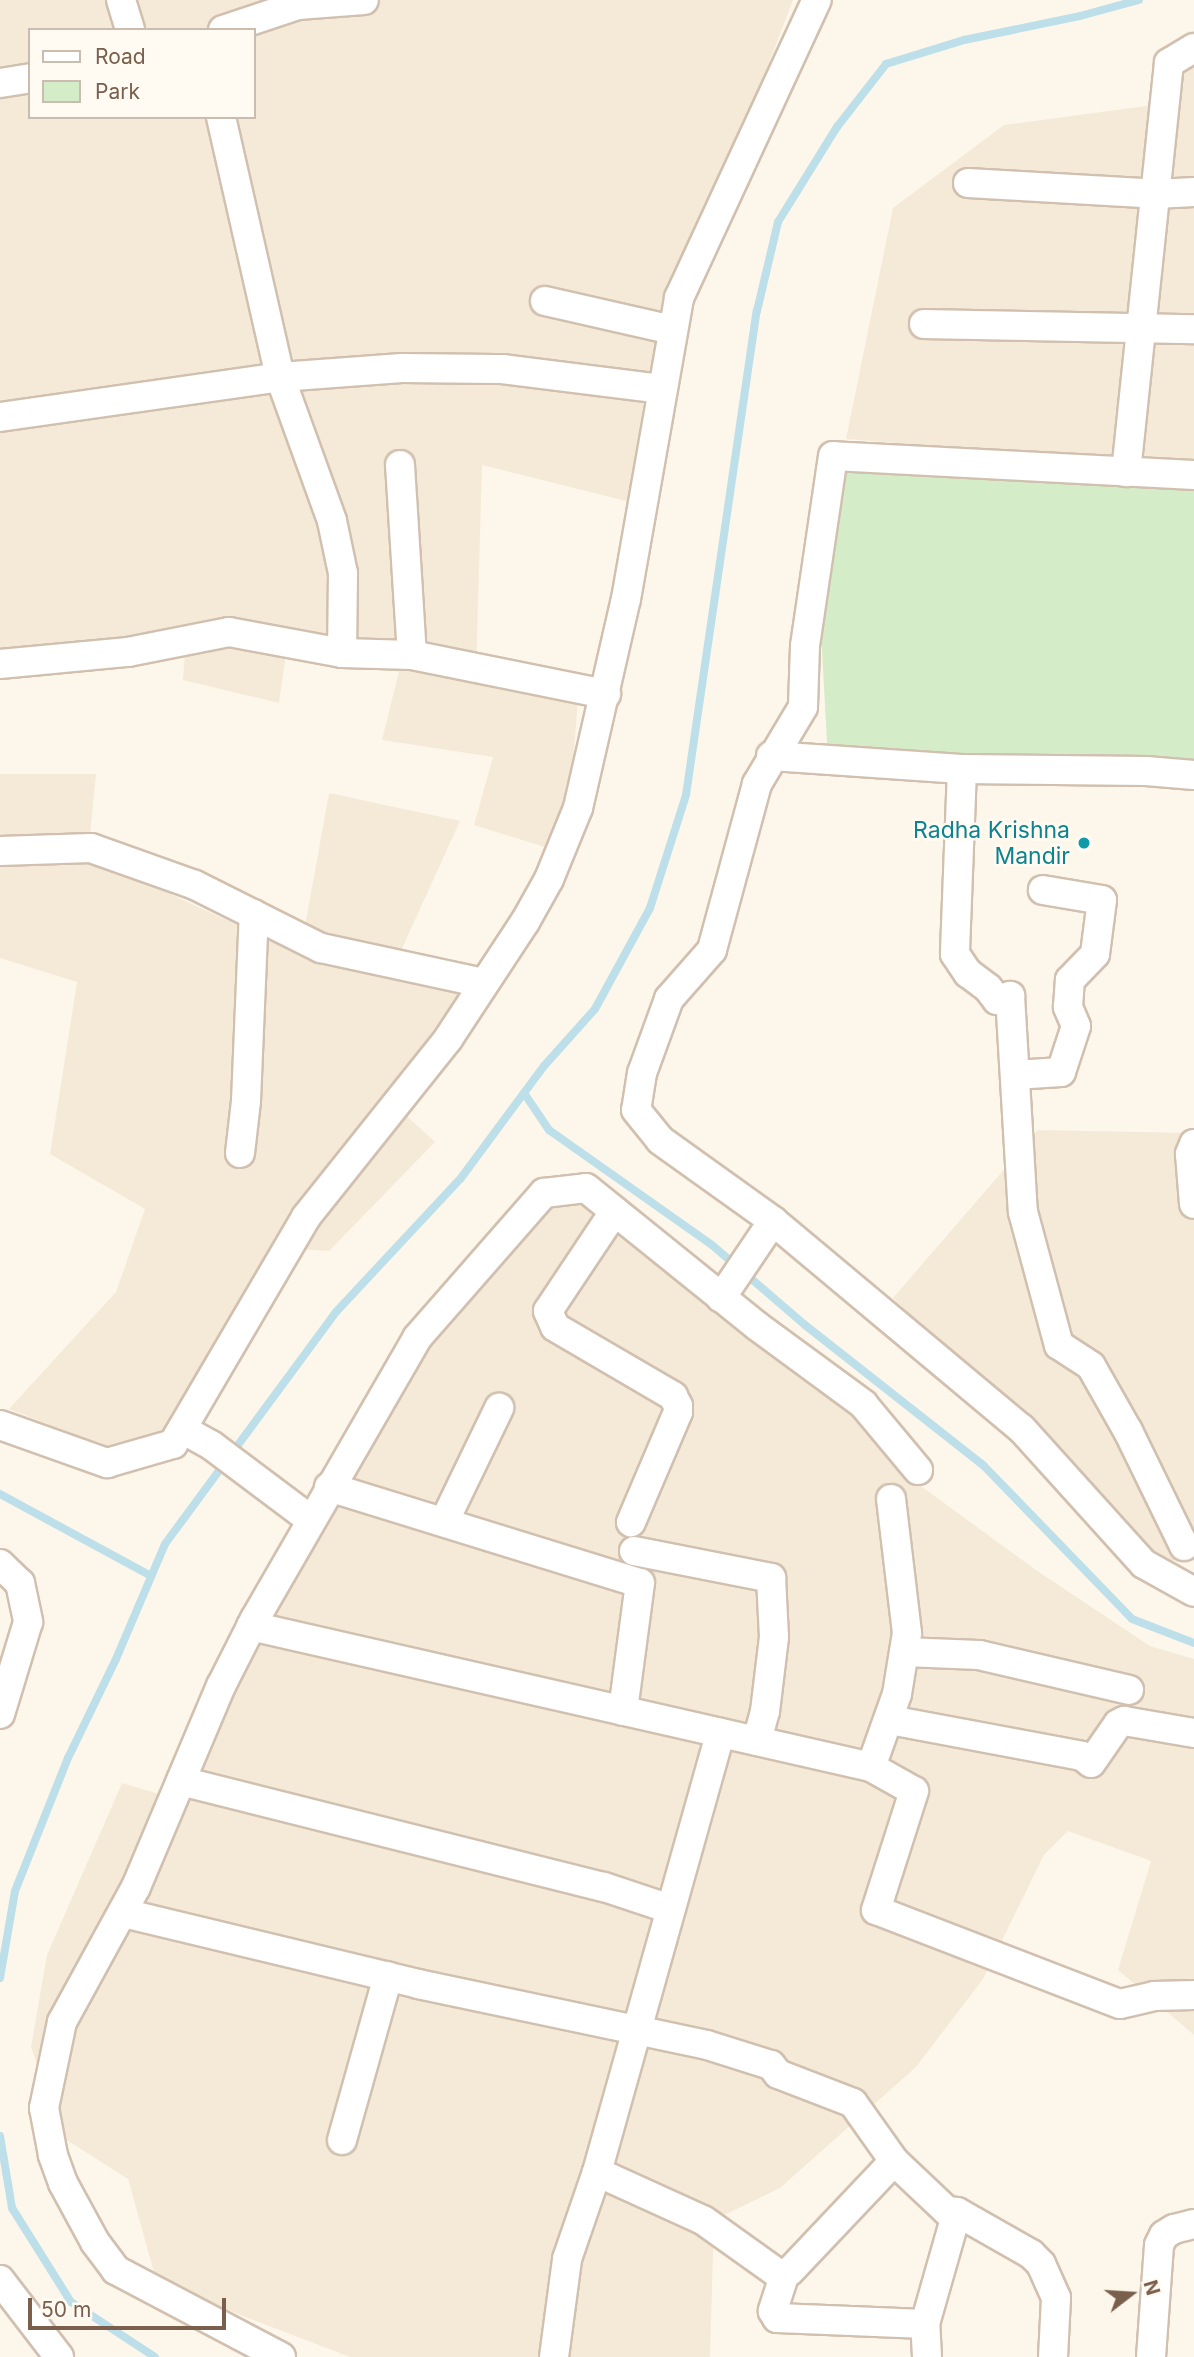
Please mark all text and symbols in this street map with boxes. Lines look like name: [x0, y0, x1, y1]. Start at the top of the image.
legend: [28, 28, 256, 119]
text: Road: [95, 44, 146, 69]
text: Park: [95, 79, 140, 104]
place label: Radha Krishna Mandir: [913, 816, 1070, 870]
marker: Radha Krishna Mandir: [1076, 835, 1092, 851]
north arrow: [1096, 2259, 1166, 2329]
text: N: [1138, 2277, 1165, 2298]
scale bar: [32, 2284, 229, 2328]
text: 50 m: [41, 2297, 91, 2322]

